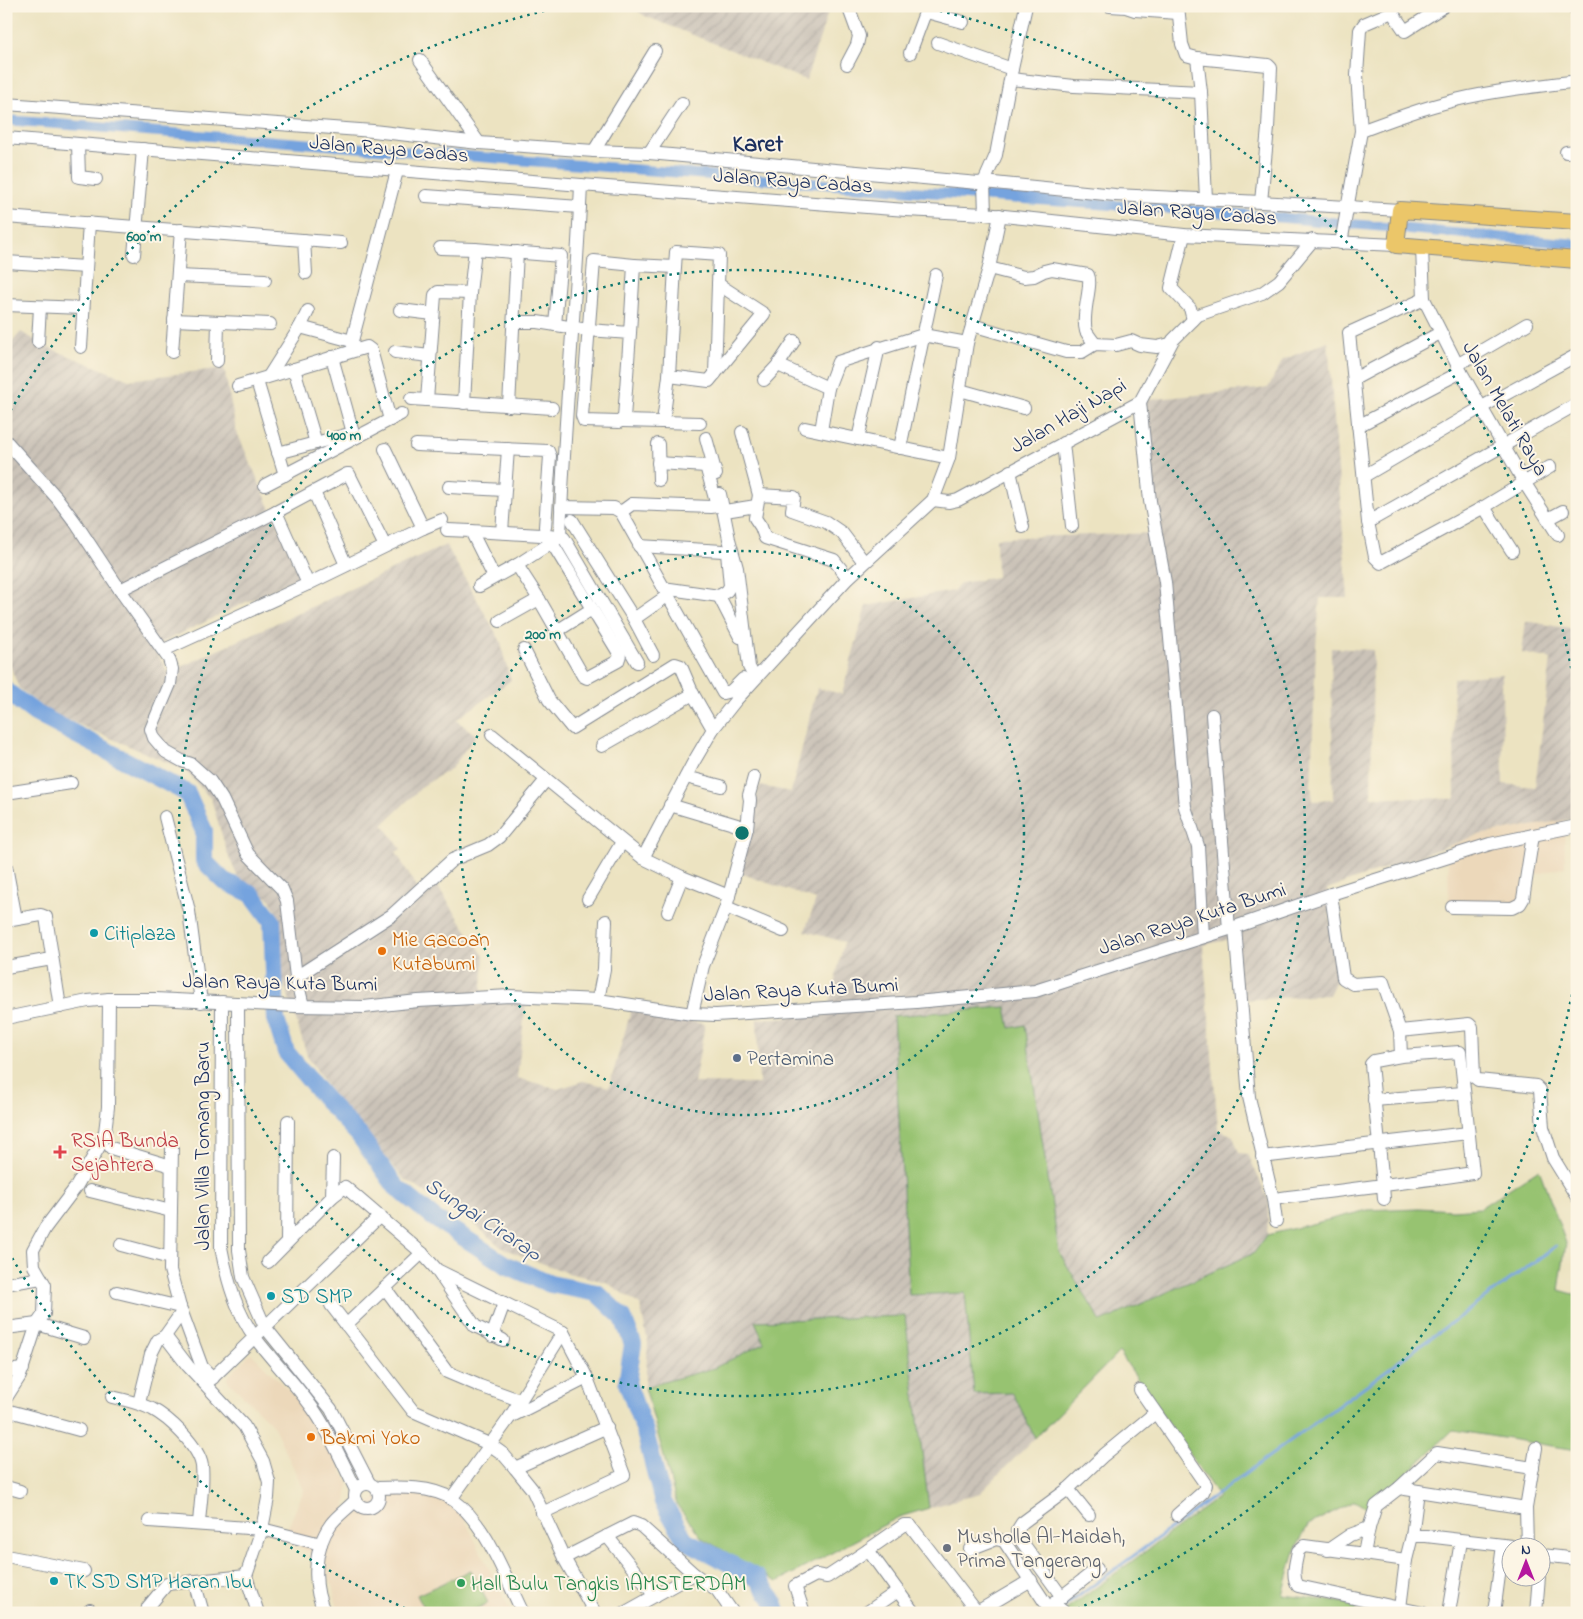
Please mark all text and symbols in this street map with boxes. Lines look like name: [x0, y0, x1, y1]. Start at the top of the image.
street label: Jalan Raya Cadas: [308, 128, 470, 174]
district label: Karet: [733, 128, 784, 163]
street label: Jalan Raya Cadas: [712, 161, 874, 205]
street label: Jalan Raya Cadas: [1116, 193, 1278, 237]
text: 600 m: [126, 226, 162, 248]
street label: Jalan Melati Raya: [1452, 336, 1555, 483]
street label: Jalan Haji Napi: [1005, 371, 1133, 462]
text: 400 m: [326, 425, 362, 447]
text: 200 m: [524, 624, 561, 646]
centre of rings: [733, 824, 751, 842]
street label: Jalan Raya Kuta Bumi: [1095, 875, 1291, 966]
place label: Citiplaza: [104, 920, 176, 950]
place label: Mie Gacoan Kutabumi: [392, 926, 490, 980]
marker: Citiplaza: [88, 927, 100, 939]
marker: Mie Gacoan Kutabumi: [376, 945, 388, 957]
street label: Jalan Raya Kuta Bumi: [182, 967, 378, 1003]
street label: Jalan Raya Kuta Bumi: [703, 971, 899, 1013]
street label: Jalan Villa Tomang Baru: [189, 1041, 221, 1251]
place label: Pertamina: [747, 1045, 834, 1075]
marker: Pertamina: [731, 1052, 743, 1064]
place label: RSIA Bunda Sejahtera: [71, 1127, 179, 1181]
marker: RSIA Bunda Sejahtera: [53, 1145, 67, 1159]
water label: Sungai Cirarap: [417, 1171, 548, 1271]
place label: SD SMP: [281, 1283, 352, 1313]
marker: SD SMP: [265, 1290, 277, 1302]
place label: Bakmi Yoko: [320, 1424, 420, 1454]
marker: Bakmi Yoko: [305, 1431, 317, 1443]
place label: Musholla Al-Maidah, Prima Tangerang: [957, 1523, 1125, 1579]
north arrow: [1500, 1536, 1550, 1586]
text: N: [1521, 1540, 1531, 1561]
marker: Musholla Al-Maidah, Prima Tangerang: [941, 1542, 953, 1554]
place label: TK SD SMP Haran Ibu: [64, 1568, 253, 1598]
place label: Hall Bulu Tangkis IAMSTERDAM: [471, 1570, 746, 1602]
marker: TK SD SMP Haran Ibu: [48, 1575, 60, 1587]
marker: Hall Bulu Tangkis IAMSTERDAM: [455, 1577, 467, 1589]

